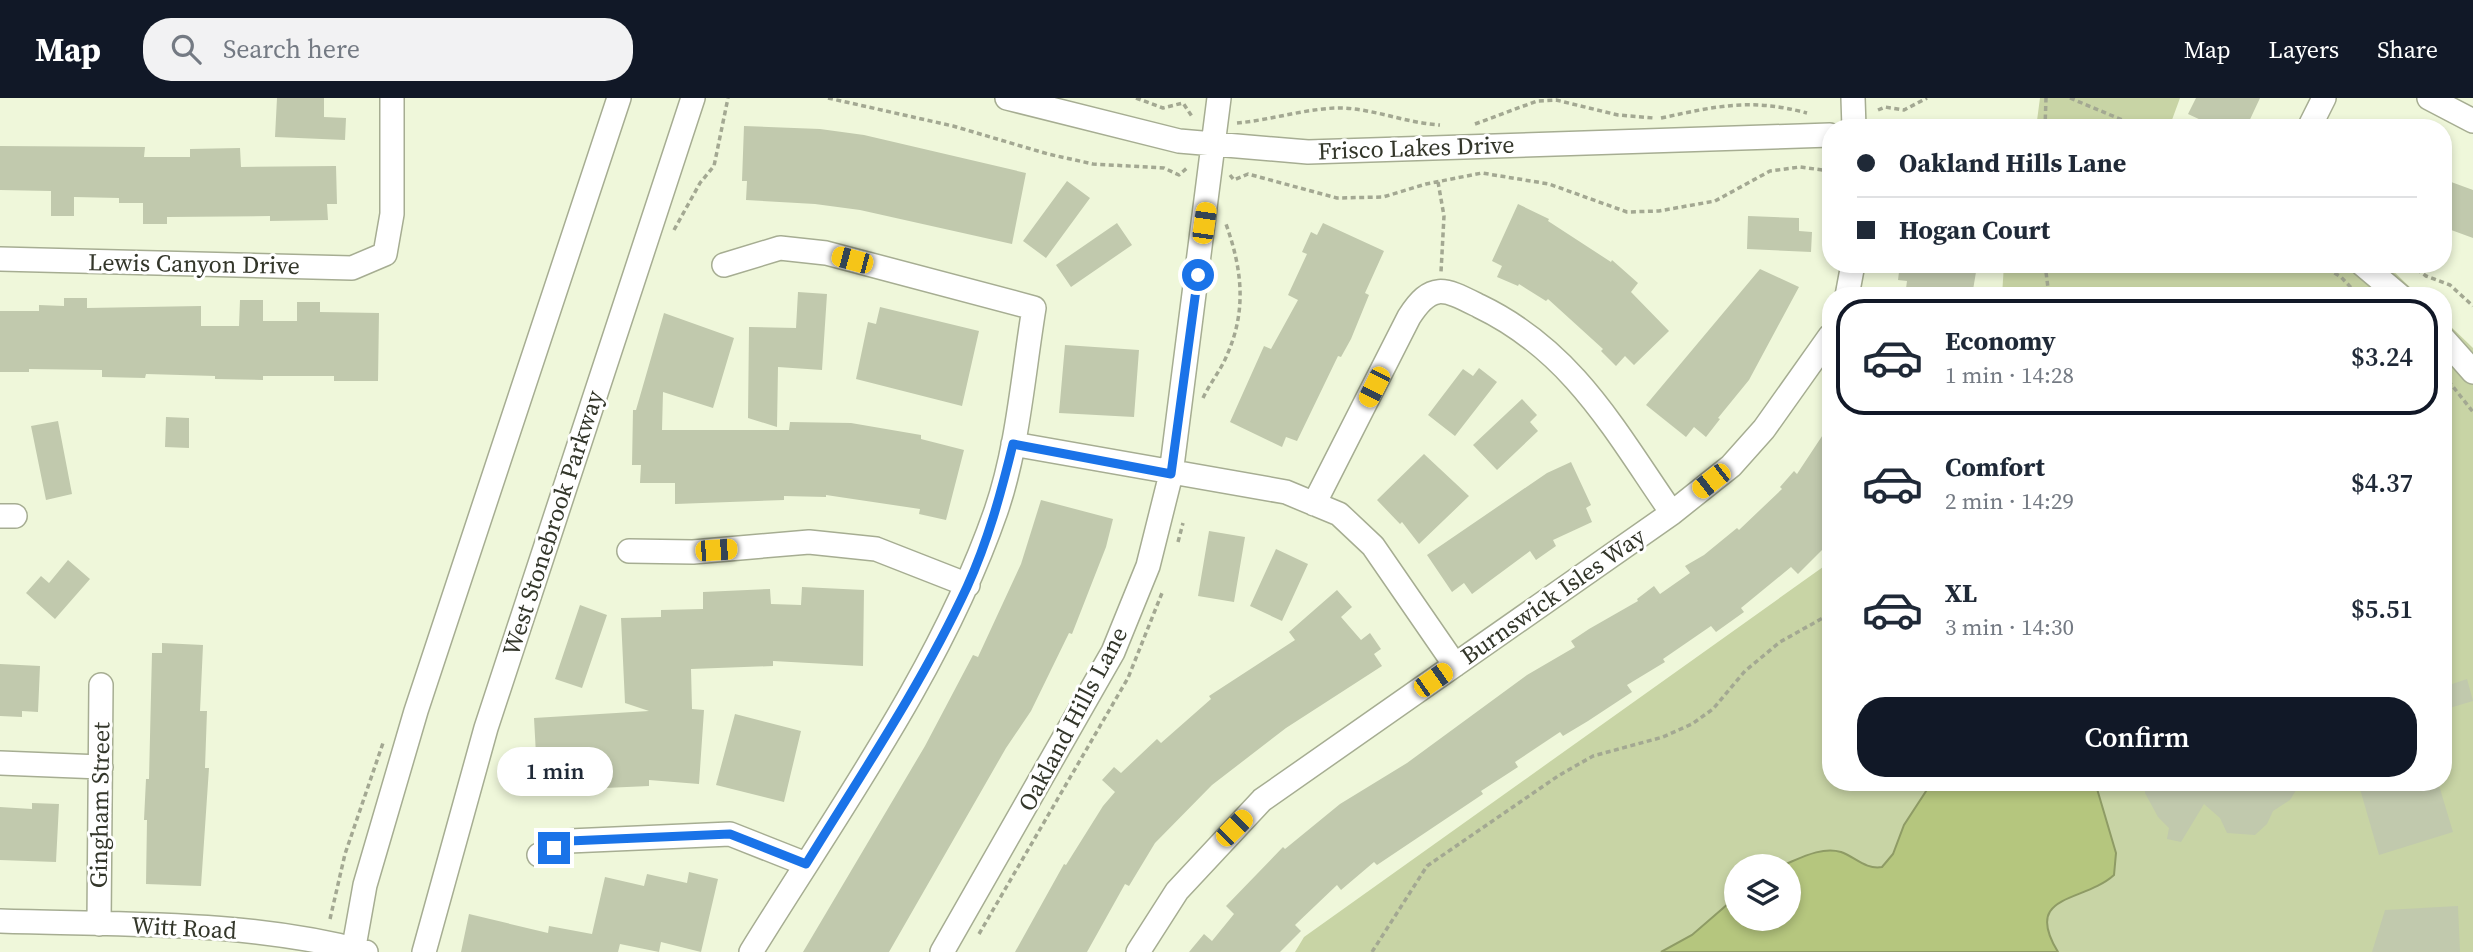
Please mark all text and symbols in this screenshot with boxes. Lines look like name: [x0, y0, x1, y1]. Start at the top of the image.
search box: [143, 18, 633, 81]
text: Map: [35, 27, 101, 72]
icon: search: [167, 30, 205, 68]
text: Search here: [223, 31, 360, 67]
text: Map: [2184, 33, 2231, 66]
text: Layers: [2269, 33, 2339, 66]
text: Share: [2377, 33, 2438, 66]
street label: Frisco Lakes Drive: [1317, 128, 1515, 167]
text: Oakland Hills Lane: [1899, 145, 2126, 181]
car: [1191, 201, 1218, 245]
text: Hogan Court: [1899, 212, 2050, 248]
car: [829, 244, 876, 276]
street label: Lewis Canyon Drive: [88, 245, 300, 282]
route start: [1182, 259, 1214, 291]
text: Economy: [1945, 323, 2056, 359]
icon: car: [1861, 326, 1924, 389]
text: $3.24: [2351, 339, 2413, 375]
text: 1 min · 14:28: [1945, 359, 2074, 391]
car: [1356, 364, 1393, 410]
street label: West Stonebrook Parkway: [494, 385, 611, 660]
text: Comfort: [1945, 449, 2045, 485]
icon: car: [1861, 452, 1924, 515]
car: [1688, 460, 1735, 502]
text: $4.37: [2351, 465, 2413, 501]
text: 2 min · 14:29: [1945, 485, 2074, 517]
street label: Burnswick Isles Way: [1454, 519, 1652, 672]
car: [695, 538, 738, 562]
text: XL: [1945, 575, 1977, 611]
icon: car: [1861, 578, 1924, 641]
text: $5.51: [2351, 591, 2413, 627]
text: 3 min · 14:30: [1945, 611, 2074, 643]
street label: Oakland Hills Lane: [1010, 621, 1135, 817]
car: [1410, 659, 1457, 701]
button: Confirm: [1857, 697, 2417, 777]
street label: Gingham Street: [82, 722, 117, 888]
callout: 1 min: [496, 746, 612, 796]
text: 1 min: [525, 755, 585, 787]
car: [1212, 806, 1257, 850]
route end: [538, 832, 570, 864]
map controls: [1724, 854, 1801, 931]
button: layers: [1724, 854, 1801, 931]
street label: Witt Road: [130, 908, 238, 947]

